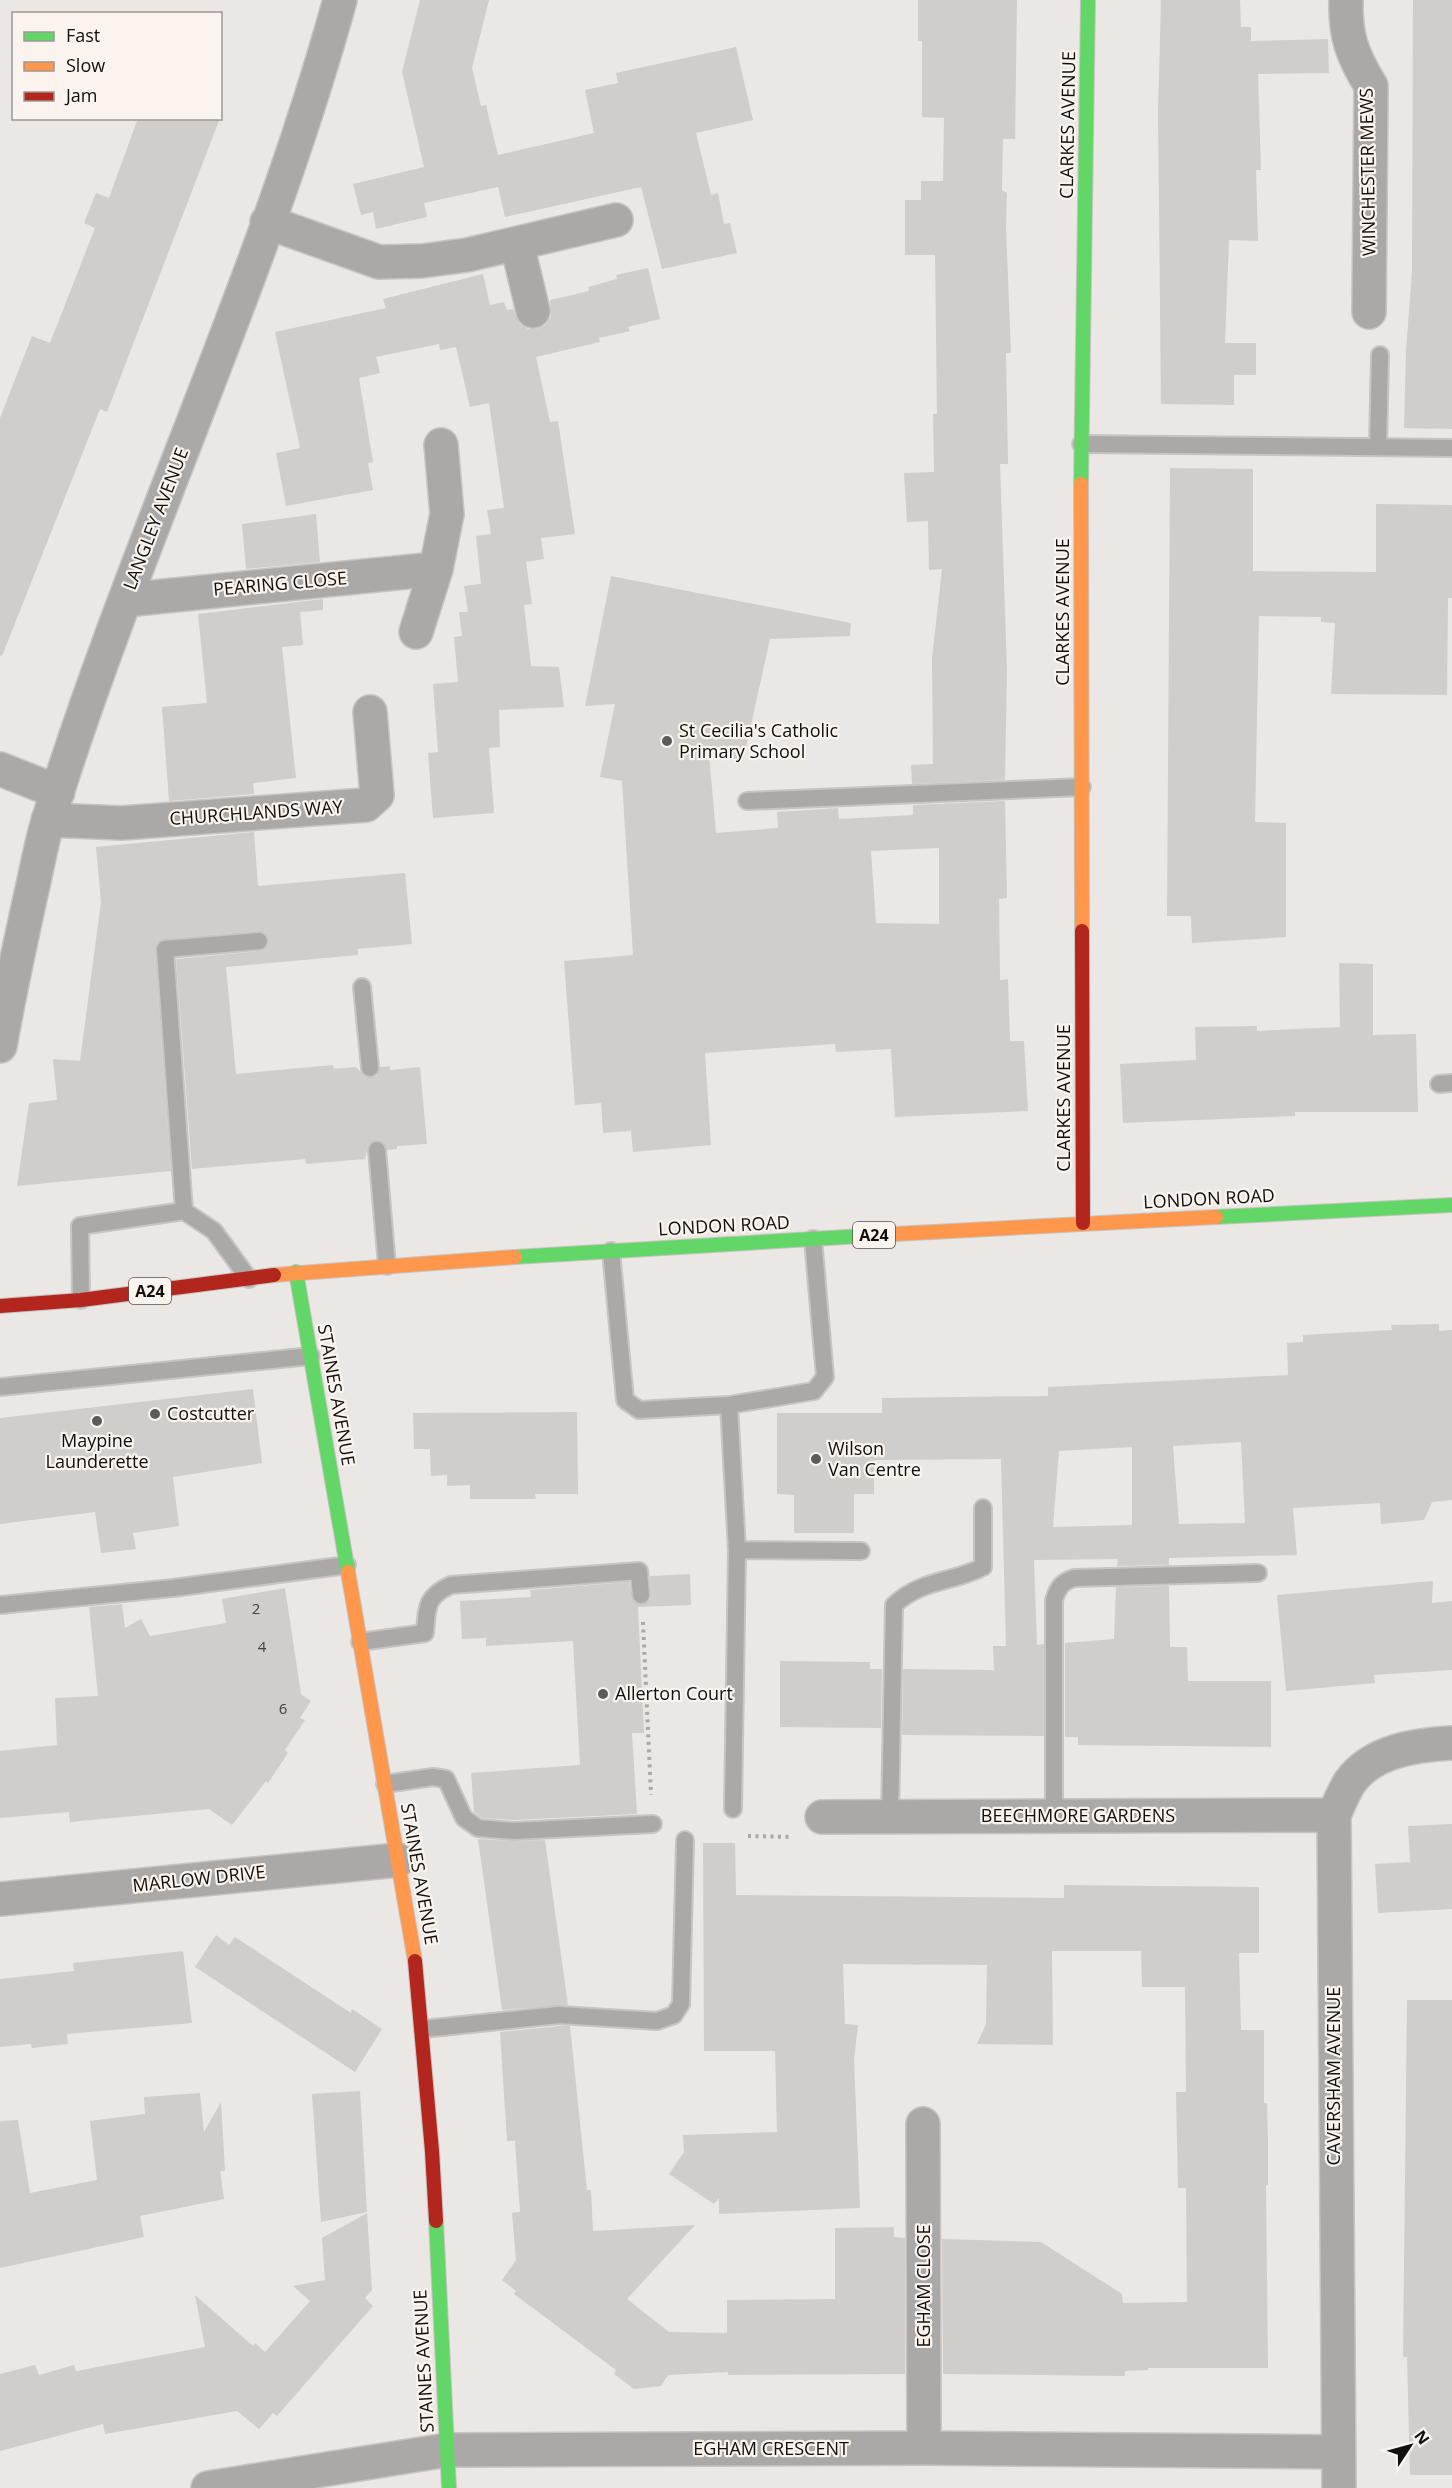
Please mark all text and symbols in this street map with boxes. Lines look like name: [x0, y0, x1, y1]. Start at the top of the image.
legend: [12, 12, 222, 120]
text: Fast: [66, 23, 100, 47]
street label: CLARKES AVENUE: [1054, 51, 1080, 199]
text: Slow: [66, 53, 105, 77]
text: Jam: [64, 83, 98, 107]
street label: WINCHESTER MEWS: [1354, 88, 1380, 256]
street label: LANGLEY AVENUE: [117, 444, 193, 593]
street label: CLARKES AVENUE: [1050, 538, 1074, 686]
street label: PEARING CLOSE: [212, 565, 348, 601]
place label: St Cecilia's Catholic Primary School: [679, 718, 839, 763]
marker: St Cecilia's Catholic Primary School: [660, 734, 674, 748]
street label: CHURCHLANDS WAY: [169, 794, 344, 830]
street label: CLARKES AVENUE: [1051, 1024, 1075, 1172]
street label: LONDON ROAD: [1143, 1183, 1275, 1213]
street label: LONDON ROAD: [658, 1210, 790, 1240]
road number: A24: [853, 1222, 895, 1248]
road number: A24: [129, 1278, 171, 1304]
street label: STAINES AVENUE: [313, 1322, 361, 1467]
place label: Costcutter: [167, 1401, 255, 1425]
marker: Costcutter: [148, 1407, 162, 1421]
marker: Maypine Launderette: [90, 1414, 104, 1428]
place label: Maypine Launderette: [46, 1428, 149, 1473]
place label: Wilson Van Centre: [828, 1436, 921, 1481]
marker: Wilson Van Centre: [809, 1452, 823, 1466]
house number: 2: [252, 1598, 260, 1618]
house number: 4: [258, 1636, 267, 1656]
place label: Allerton Court: [615, 1681, 733, 1705]
marker: Allerton Court: [596, 1687, 610, 1701]
house number: 6: [279, 1698, 287, 1718]
street label: STAINES AVENUE: [396, 1801, 444, 1946]
street label: BEECHMORE GARDENS: [981, 1803, 1175, 1827]
street label: MARLOW DRIVE: [131, 1859, 266, 1897]
street label: CAVERSHAM AVENUE: [1321, 1987, 1345, 2165]
street label: EGHAM CLOSE: [911, 2224, 935, 2348]
street label: STAINES AVENUE: [407, 2289, 439, 2433]
north arrow: [1380, 2416, 1440, 2476]
text: N: [1409, 2425, 1435, 2449]
street label: EGHAM CRESCENT: [693, 2436, 849, 2460]

